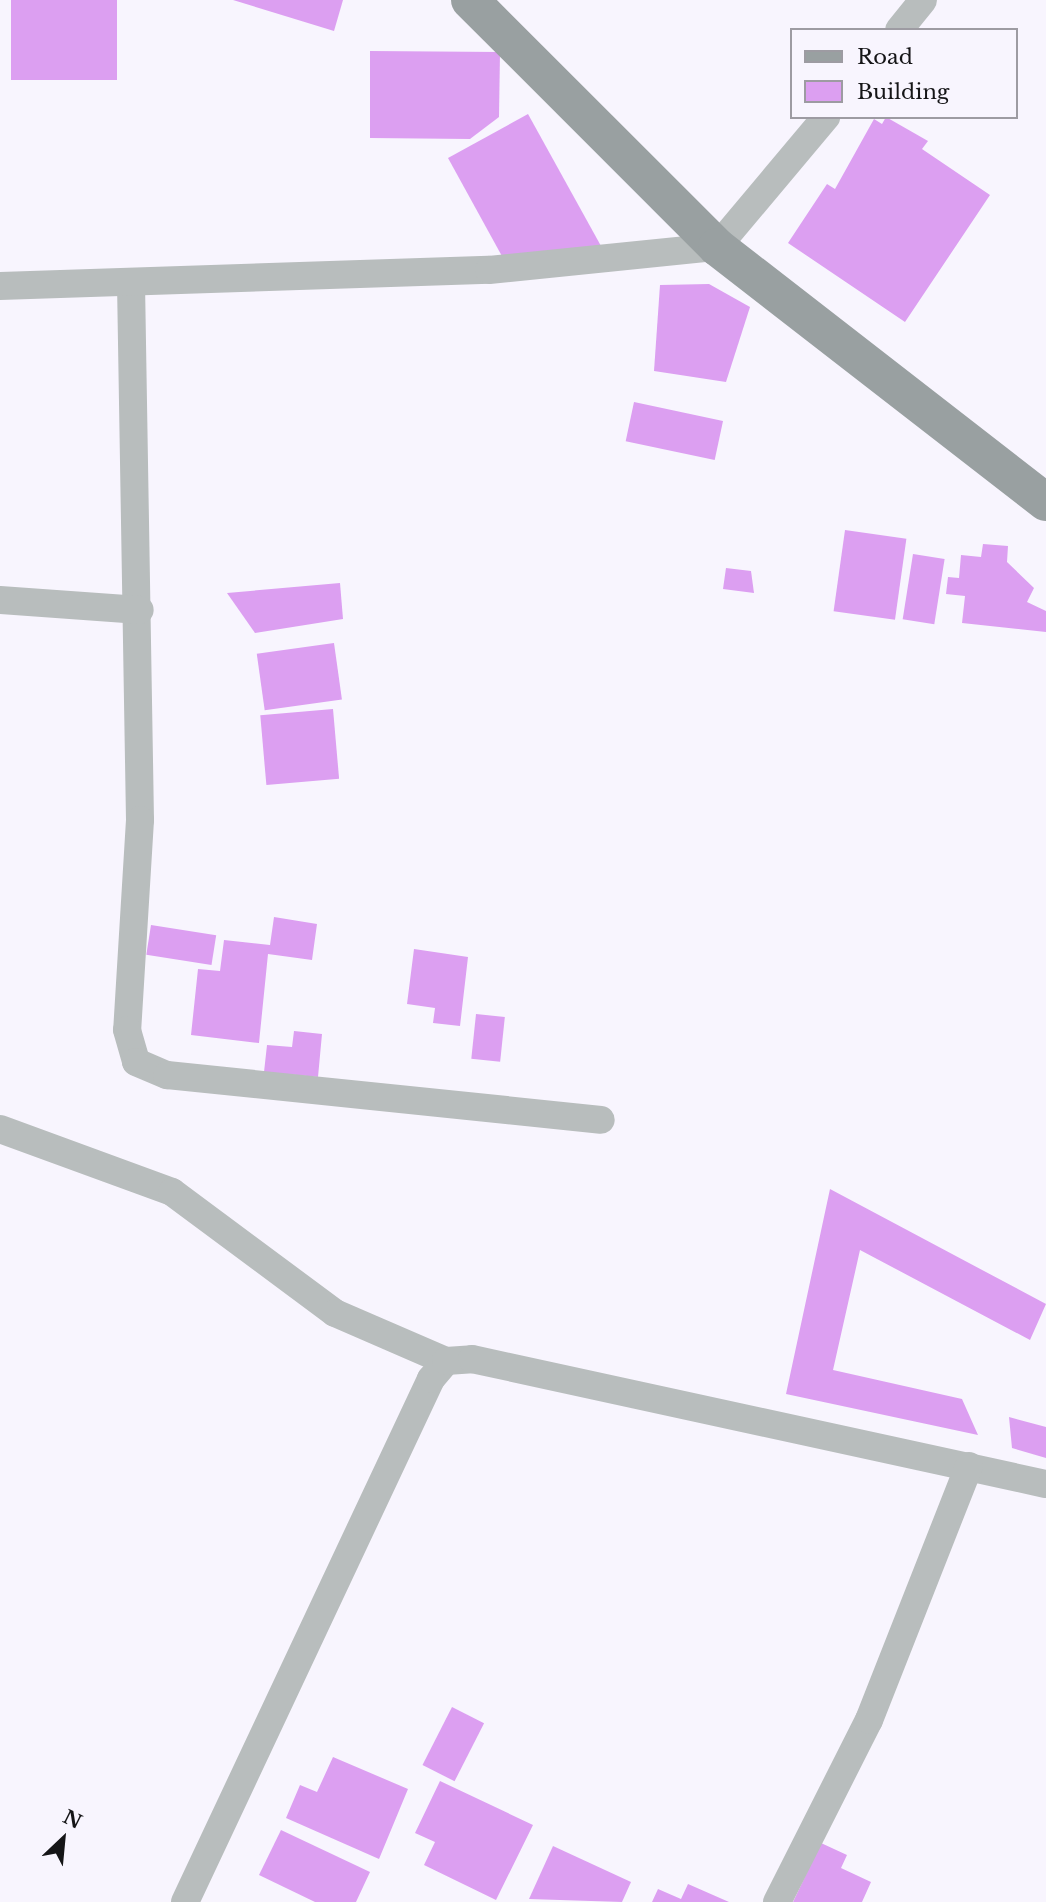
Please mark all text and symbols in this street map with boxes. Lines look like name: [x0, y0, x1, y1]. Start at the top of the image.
legend: [790, 28, 1018, 119]
text: Road: [857, 44, 913, 70]
text: Building: [857, 79, 949, 105]
north arrow: [28, 1804, 98, 1874]
text: N: [59, 1805, 85, 1834]

